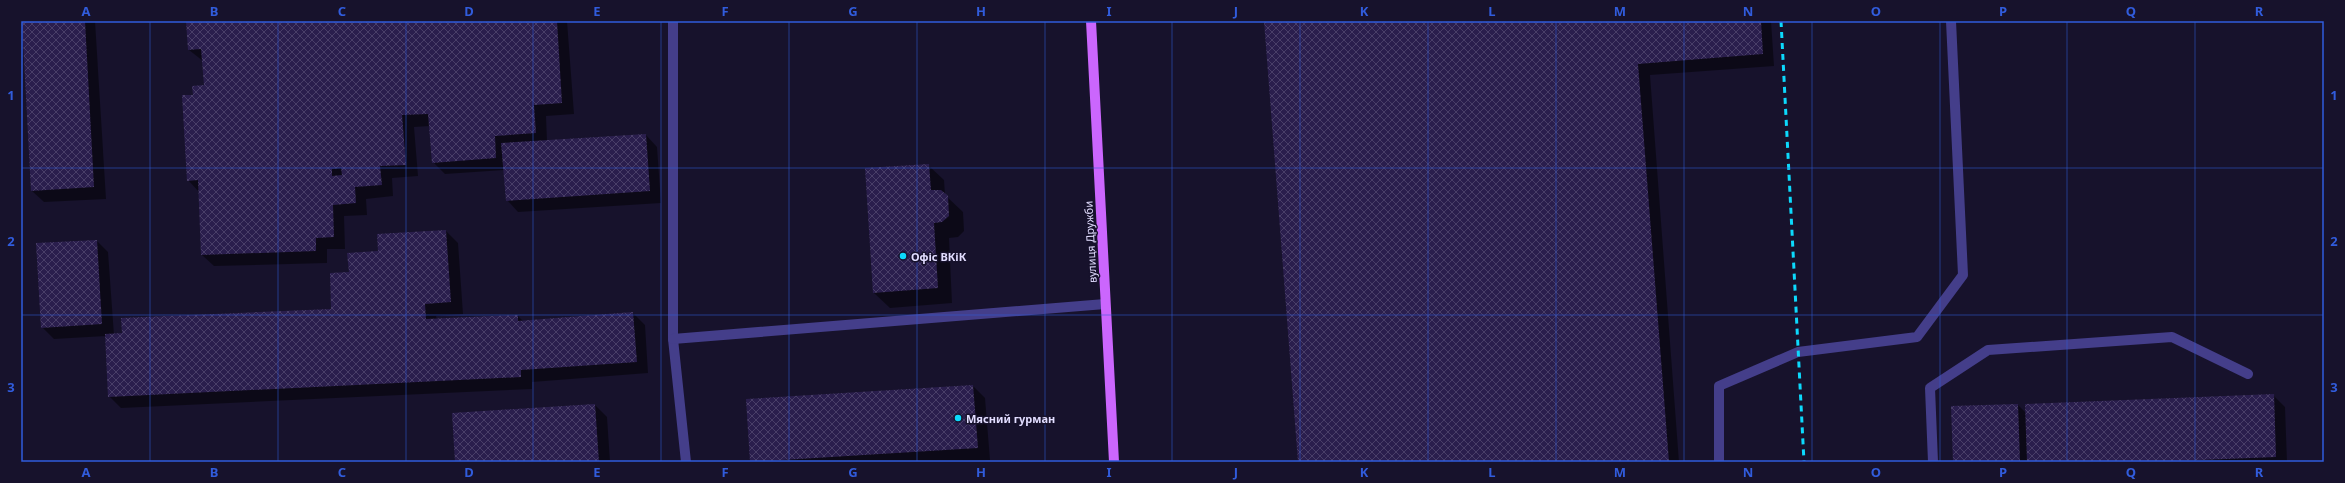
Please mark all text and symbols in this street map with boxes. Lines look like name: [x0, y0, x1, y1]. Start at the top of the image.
text: A: [82, 2, 91, 20]
text: B: [210, 2, 218, 20]
text: C: [338, 2, 346, 20]
text: D: [464, 2, 474, 20]
text: E: [593, 2, 601, 20]
text: F: [721, 2, 729, 20]
text: G: [848, 2, 858, 20]
text: H: [976, 2, 986, 20]
text: I: [1106, 2, 1112, 20]
text: J: [1233, 2, 1238, 20]
text: K: [1360, 2, 1369, 20]
text: L: [1488, 2, 1496, 20]
text: M: [1614, 2, 1626, 20]
text: N: [1743, 2, 1753, 20]
text: O: [1871, 2, 1881, 20]
text: P: [1999, 2, 2007, 20]
text: Q: [2126, 2, 2136, 20]
text: R: [2255, 2, 2264, 20]
text: 1: [7, 86, 15, 104]
text: 1: [2330, 86, 2338, 104]
street label: вулиця Дружби: [1080, 201, 1100, 283]
text: 2: [7, 232, 15, 250]
text: 2: [2330, 232, 2338, 250]
place label: Офіс ВКіК: [911, 249, 967, 264]
marker: Офіс ВКіК: [898, 251, 908, 261]
text: 3: [7, 378, 15, 396]
text: 3: [2330, 378, 2338, 396]
place label: Мясний гурман: [966, 411, 1055, 426]
marker: Мясний гурман: [953, 413, 963, 423]
text: A: [82, 463, 91, 481]
text: B: [210, 463, 218, 481]
text: C: [338, 463, 346, 481]
text: D: [464, 463, 474, 481]
text: E: [593, 463, 601, 481]
text: F: [721, 463, 729, 481]
text: G: [848, 463, 858, 481]
text: H: [976, 463, 986, 481]
text: I: [1106, 463, 1112, 481]
text: J: [1233, 463, 1238, 481]
text: K: [1360, 463, 1369, 481]
text: L: [1488, 463, 1496, 481]
text: M: [1614, 463, 1626, 481]
text: N: [1743, 463, 1753, 481]
text: O: [1871, 463, 1881, 481]
text: P: [1999, 463, 2007, 481]
text: Q: [2126, 463, 2136, 481]
text: R: [2255, 463, 2264, 481]

